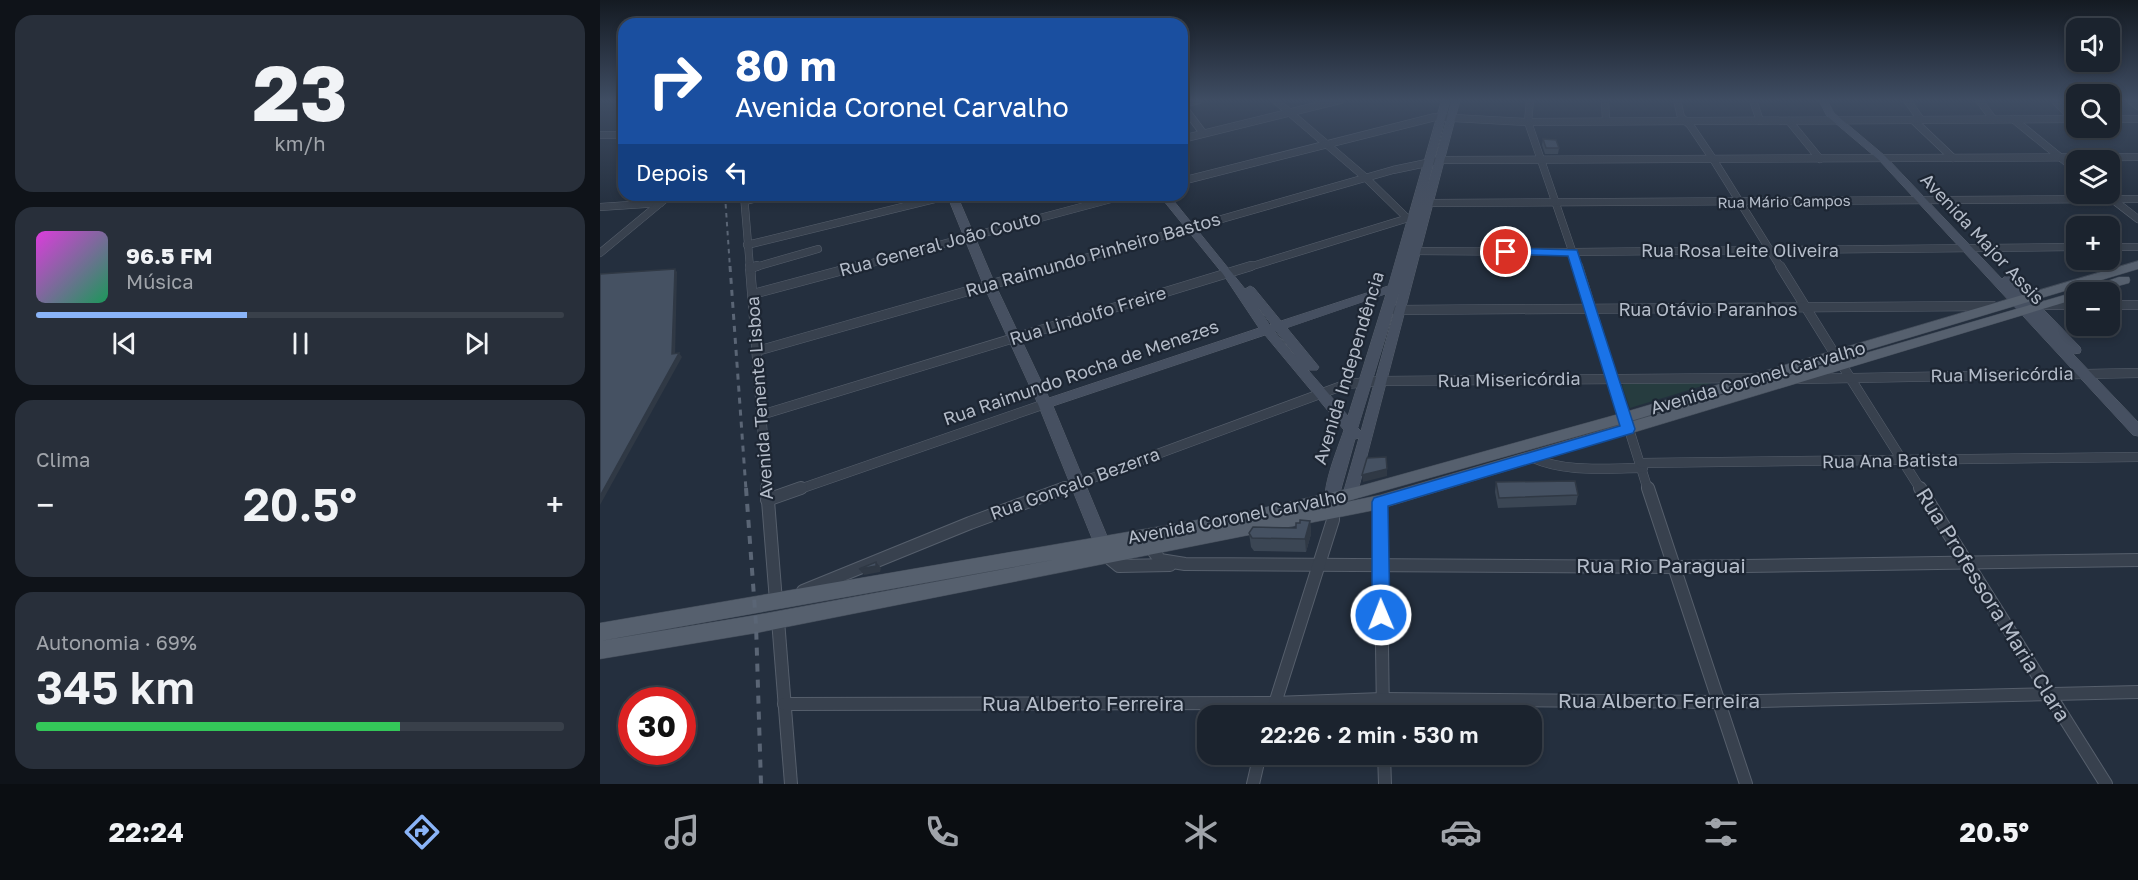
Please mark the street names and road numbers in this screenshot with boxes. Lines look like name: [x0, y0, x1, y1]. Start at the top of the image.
street label: Avenida Major Assis: [1916, 168, 2049, 308]
street label: Rua Mário Campos: [1717, 191, 1851, 211]
street label: Rua General João Couto: [837, 206, 1043, 281]
street label: Rua Raimundo Pinheiro Bastos: [963, 207, 1223, 301]
street label: Rua Rosa Leite Oliveira: [1641, 239, 1839, 261]
street label: Avenida Independência: [1308, 268, 1388, 467]
street label: Rua Lindolfo Freire: [1007, 281, 1169, 349]
street label: Avenida Tenente Lisboa: [741, 296, 777, 501]
street label: Rua Otávio Paranhos: [1618, 298, 1798, 320]
street label: Rua Raimundo Rocha de Menezes: [940, 314, 1221, 430]
street label: Avenida Coronel Carvalho: [1648, 336, 1868, 418]
street label: Rua Misericórdia: [1930, 362, 2074, 386]
street label: Rua Misericórdia: [1437, 367, 1581, 391]
street label: Rua Gonçalo Bezerra: [987, 442, 1163, 524]
street label: Rua Ana Batista: [1822, 448, 1958, 472]
street label: Rua Professora Maria Clara: [1911, 483, 2077, 726]
street label: Avenida Coronel Carvalho: [1125, 484, 1348, 548]
street label: Rua Rio Paraguai: [1576, 552, 1746, 578]
street label: Rua Alberto Ferreira: [1558, 687, 1760, 713]
street label: Rua Alberto Ferreira: [982, 690, 1184, 716]

